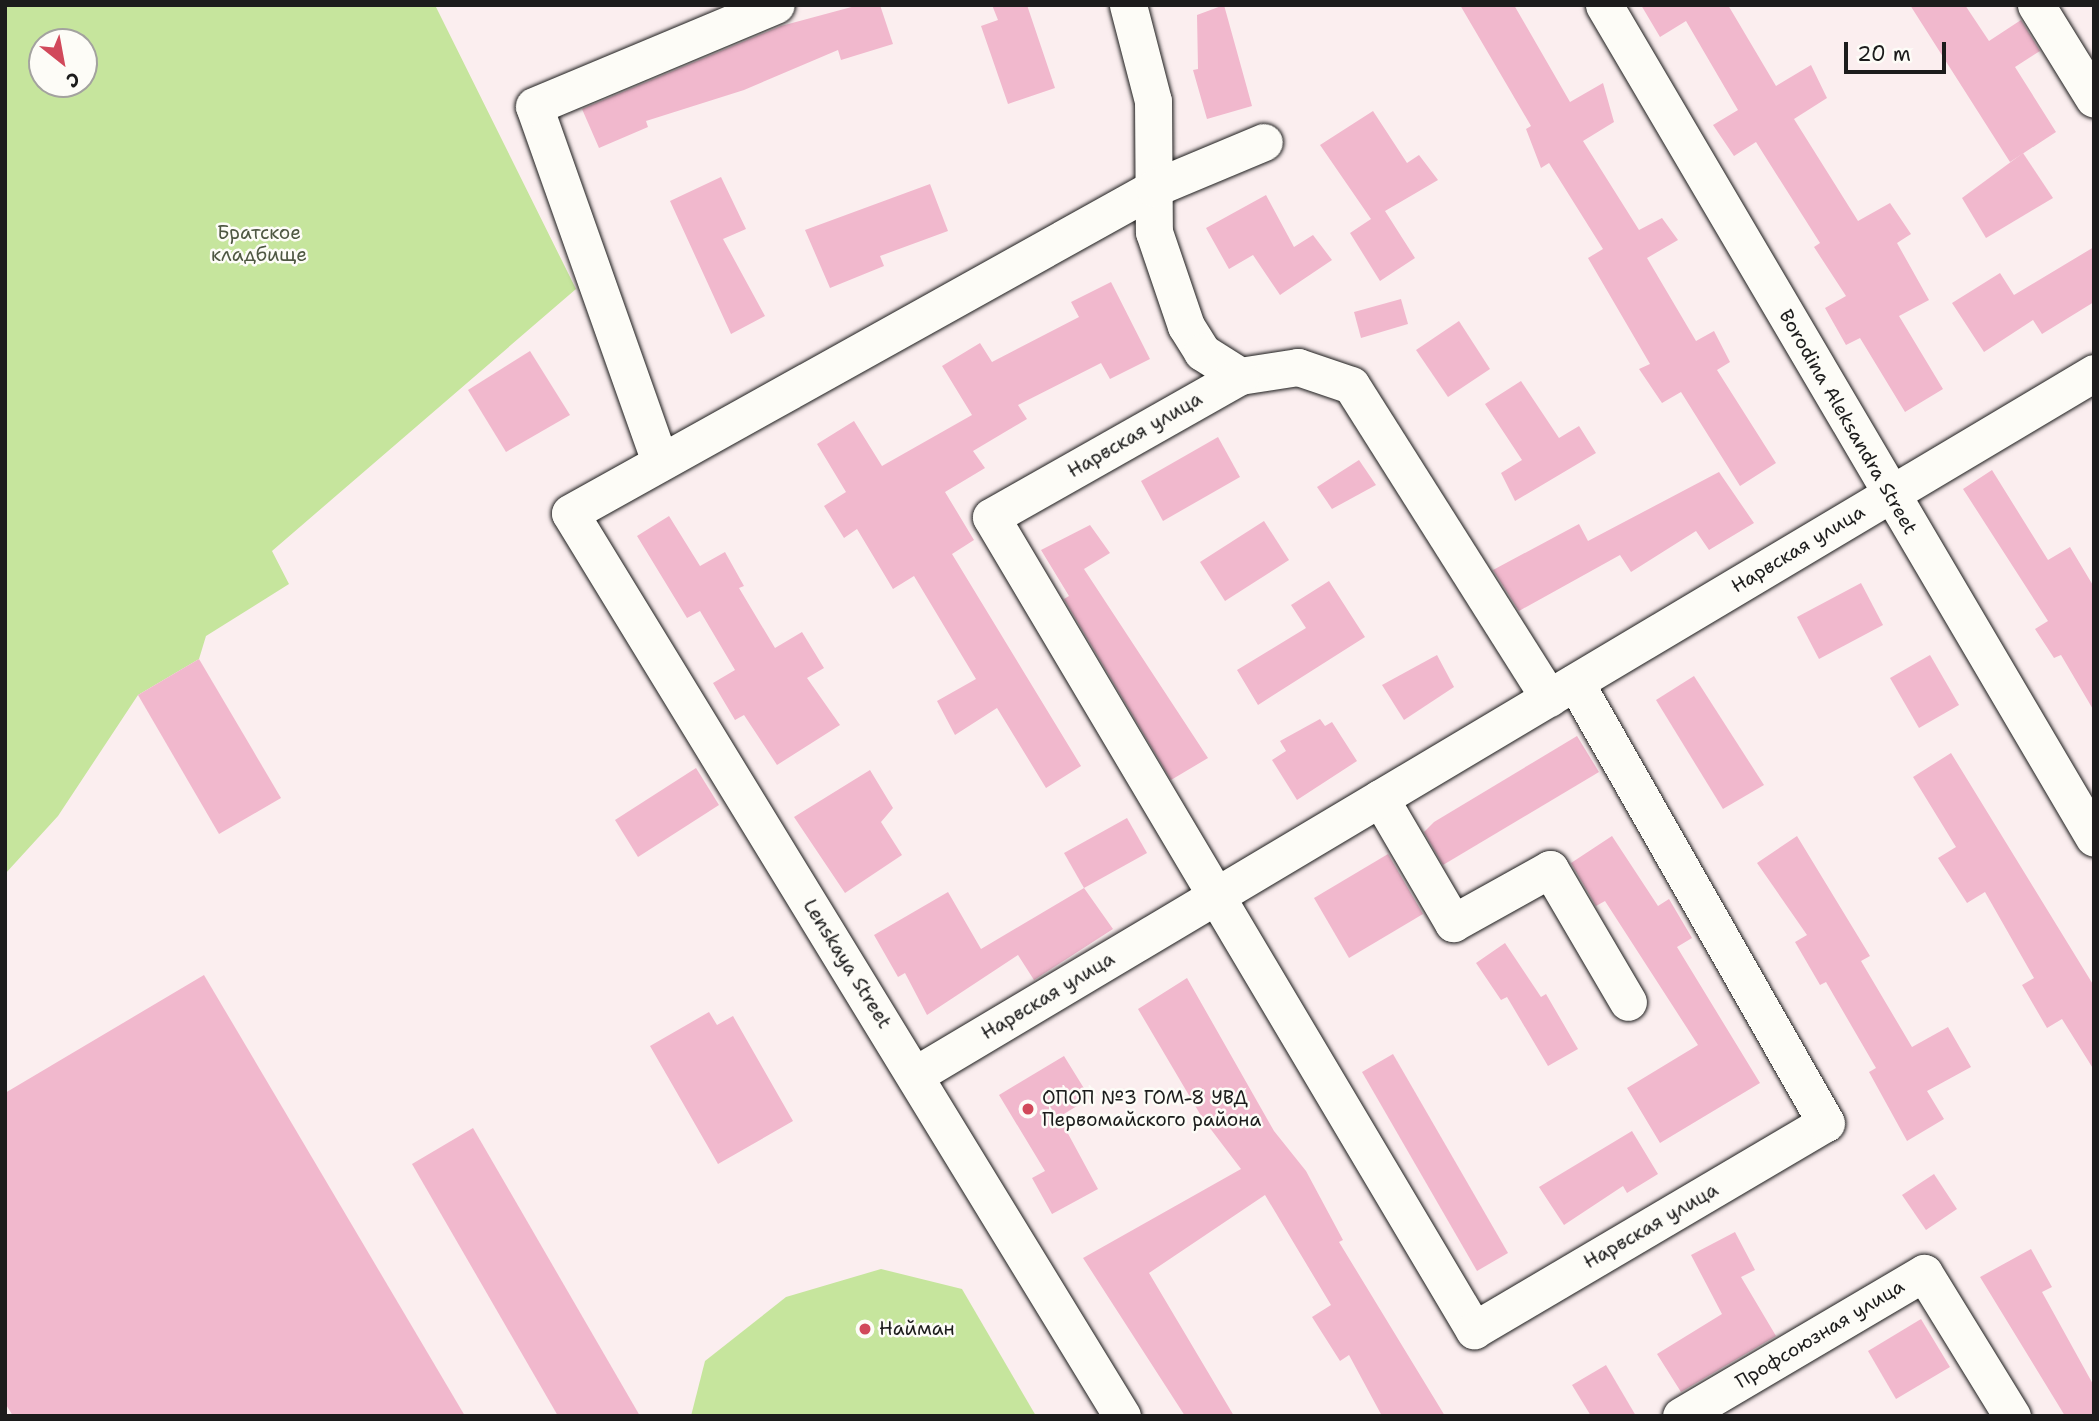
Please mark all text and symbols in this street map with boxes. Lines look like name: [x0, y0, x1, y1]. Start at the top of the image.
north arrow: [28, 28, 98, 98]
scale bar: [1847, 28, 1948, 72]
text: 20 m: [1857, 40, 1911, 68]
text: С: [62, 66, 84, 93]
park label: Братское кладбище: [211, 222, 307, 266]
street label: Borodina Aleksandra Street: [1774, 306, 1922, 538]
street label: Нарвская улица: [1064, 387, 1206, 483]
street label: Нарвская улица: [1727, 500, 1869, 598]
street label: Lenskaya Street: [798, 895, 896, 1033]
street label: Нарвская улица: [977, 947, 1119, 1045]
place label: ОПОП №3 ГОМ-8 УВД Первомайского района: [1042, 1087, 1261, 1131]
marker: ОПОП №3 ГОМ-8 УВД Первомайского района: [1020, 1101, 1036, 1117]
street label: Нарвская улица: [1580, 1178, 1722, 1274]
street label: Профсоюзная улица: [1732, 1275, 1908, 1393]
place label: Найман: [879, 1318, 955, 1340]
marker: Найман: [857, 1321, 873, 1337]

